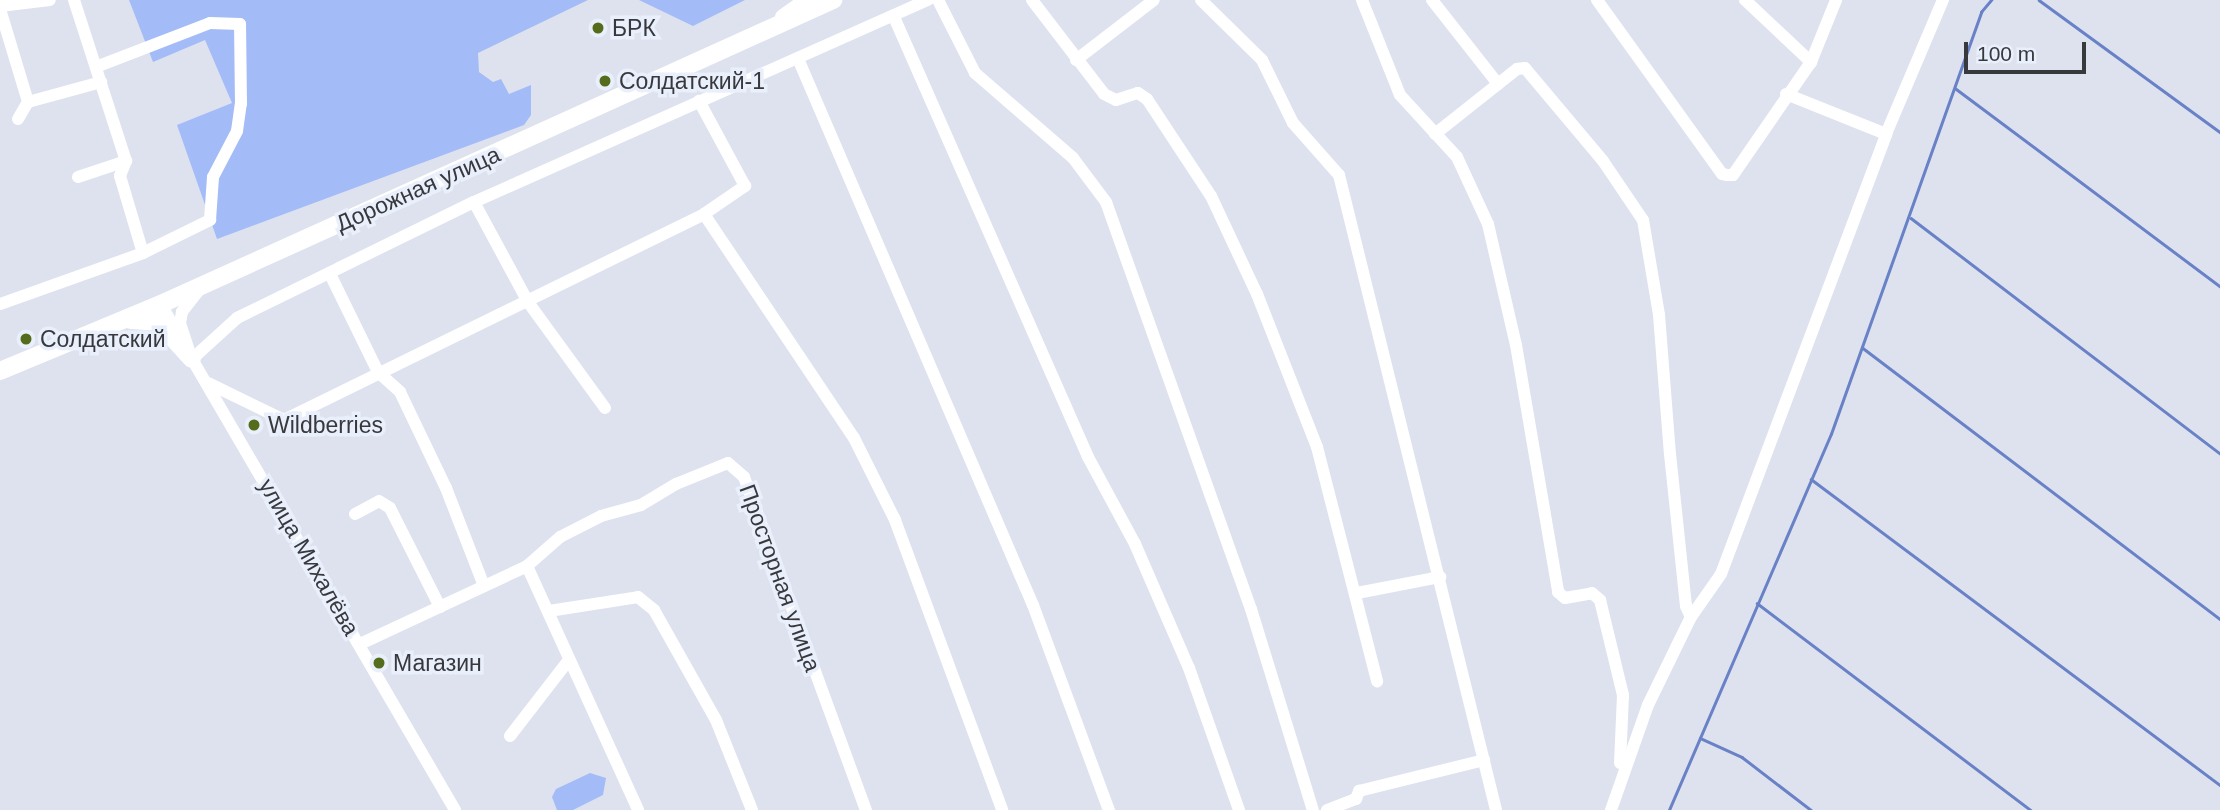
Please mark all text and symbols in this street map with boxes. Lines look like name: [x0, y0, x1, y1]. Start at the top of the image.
place label: БРК: [612, 14, 656, 42]
marker: БРК: [590, 20, 606, 36]
scale bar: [1968, 28, 2090, 72]
text: 100 m: [1977, 42, 2035, 65]
place label: Солдатский-1: [619, 67, 765, 95]
marker: Солдатский-1: [597, 73, 613, 89]
street label: Дорожная улица: [332, 140, 504, 238]
place label: Солдатский: [40, 325, 166, 353]
marker: Солдатский: [18, 331, 34, 347]
place label: Wildberries: [268, 411, 383, 439]
marker: Wildberries: [246, 417, 262, 433]
street label: улица Михалёва: [253, 474, 365, 640]
street label: Просторная улица: [733, 481, 827, 675]
place label: Магазин: [393, 649, 482, 677]
marker: Магазин: [371, 655, 387, 671]

